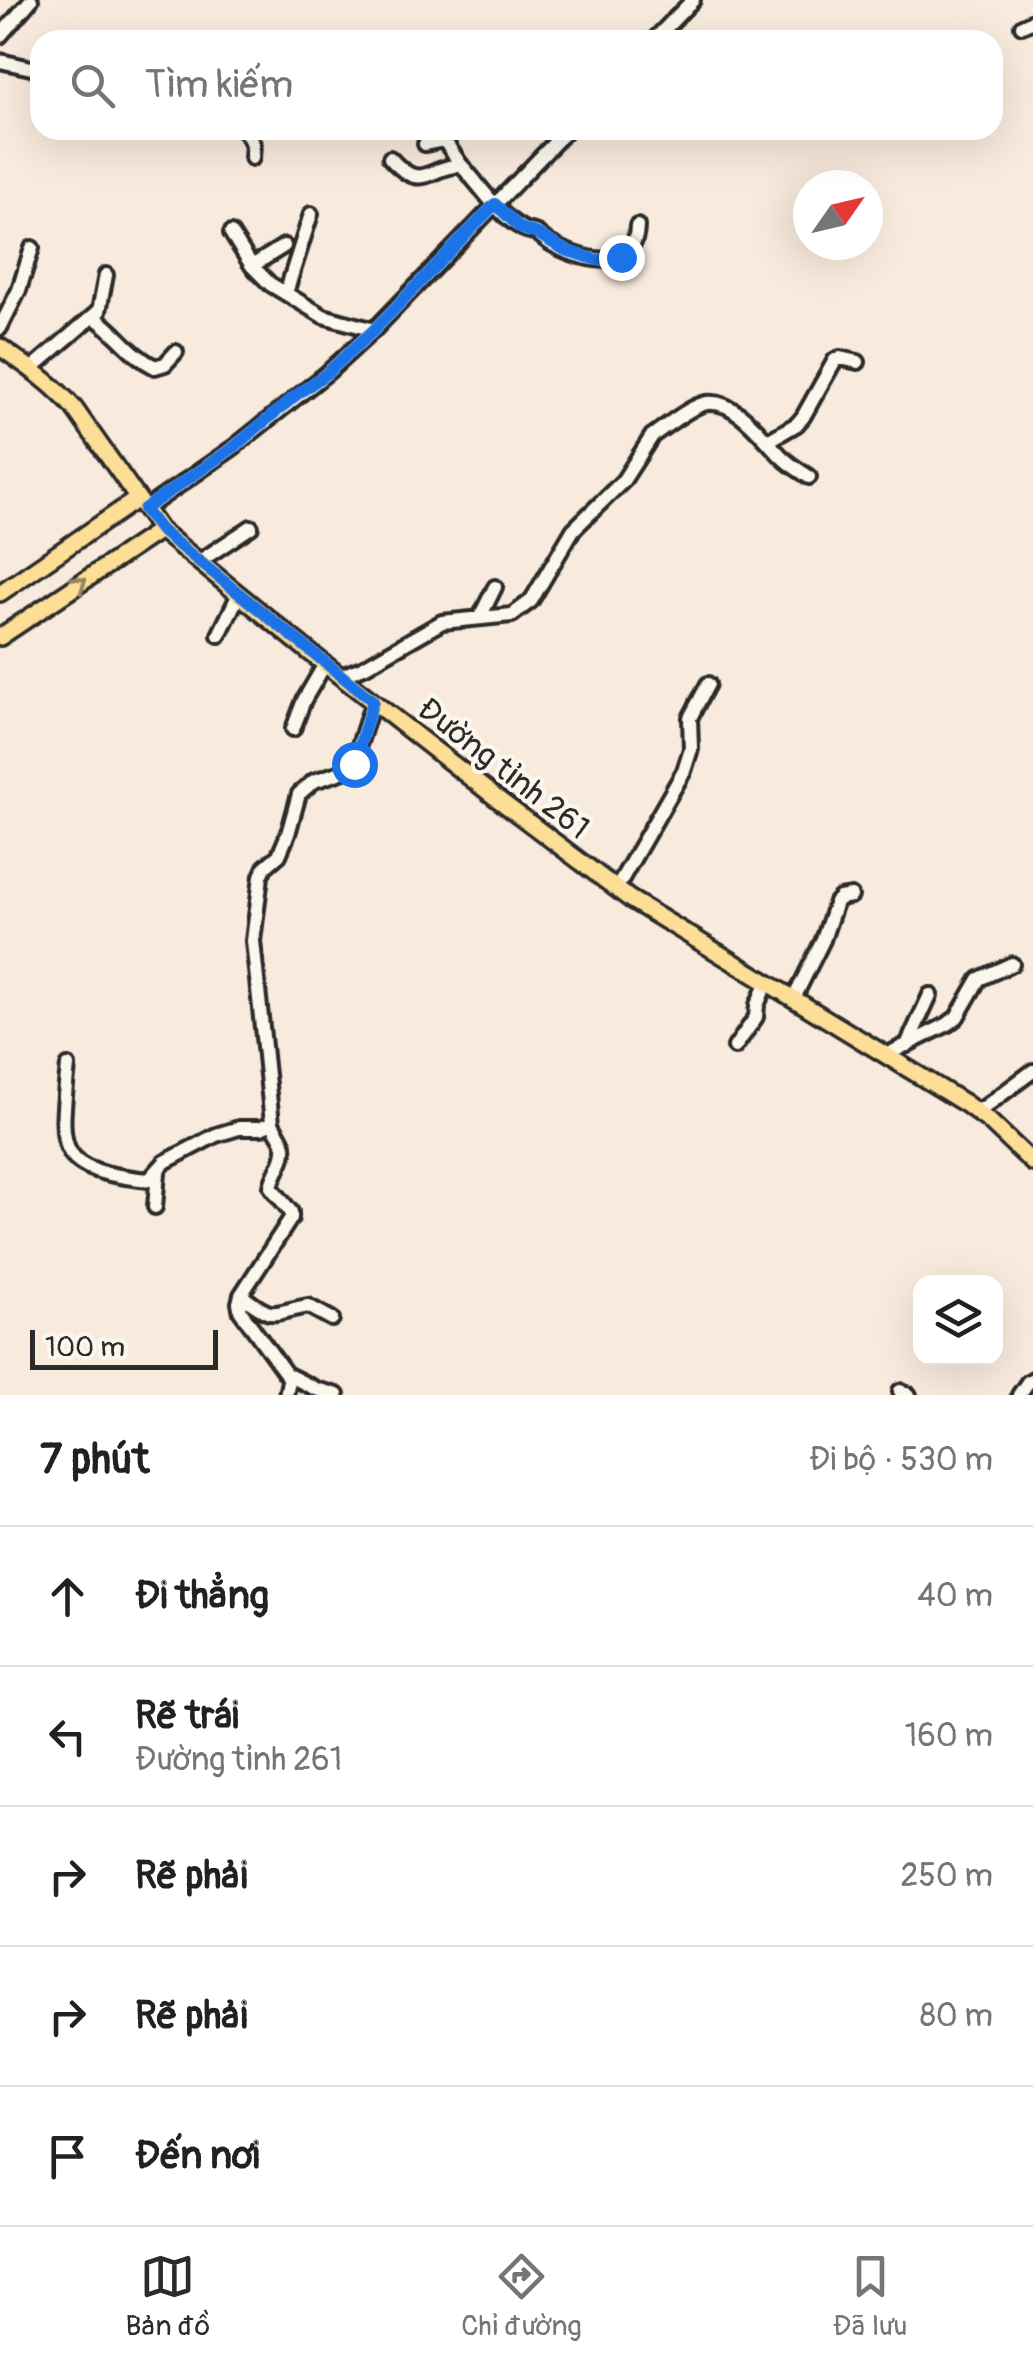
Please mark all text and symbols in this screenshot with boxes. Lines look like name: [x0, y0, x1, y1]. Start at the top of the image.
search box: [30, 30, 1003, 140]
icon: search: [65, 58, 120, 113]
text: Tìm kiếm: [145, 61, 293, 109]
north arrow: [793, 170, 883, 260]
route end: [599, 235, 645, 281]
one-way arrow: [70, 577, 88, 596]
street label: Đường tỉnh 261: [409, 689, 597, 848]
route start: [332, 742, 378, 788]
map controls: [913, 1275, 1003, 1365]
button: layers: [913, 1275, 1003, 1365]
scale bar: [30, 1325, 218, 1370]
text: 100 m: [45, 1330, 125, 1365]
text: 7 phút: [40, 1434, 150, 1486]
text: Đi bộ · 530 m: [809, 1440, 993, 1480]
icon: ahead: [40, 1569, 95, 1624]
text: Đi thẳng: [135, 1572, 269, 1620]
text: 40 m: [917, 1576, 993, 1616]
text: Rẽ trái: [135, 1692, 239, 1740]
icon: left: [40, 1709, 95, 1764]
text: 160 m: [905, 1716, 993, 1756]
text: Đường tỉnh 261: [135, 1740, 342, 1780]
icon: right: [40, 1849, 95, 1904]
text: Rẽ phải: [135, 1852, 248, 1900]
text: 250 m: [901, 1856, 993, 1896]
icon: right: [40, 1989, 95, 2044]
text: Rẽ phải: [135, 1992, 248, 2040]
text: 80 m: [920, 1996, 993, 2036]
icon: arrive: [40, 2129, 95, 2184]
text: Đến nơi: [135, 2132, 259, 2180]
tab: Bản đồ: [126, 2249, 210, 2344]
tab: Chỉ đường: [461, 2249, 582, 2344]
tab: Đã lưu: [833, 2249, 907, 2344]

